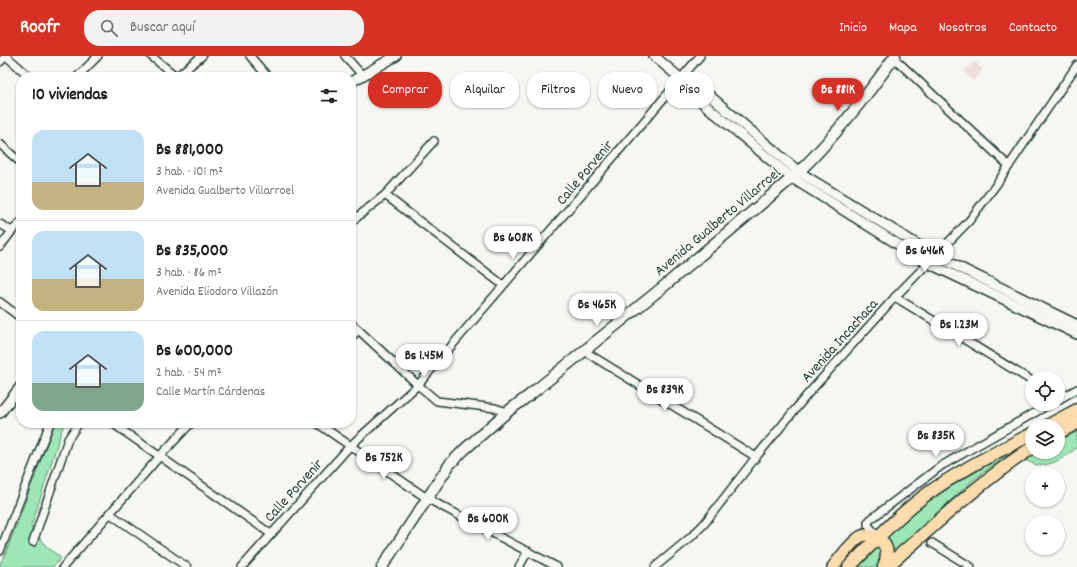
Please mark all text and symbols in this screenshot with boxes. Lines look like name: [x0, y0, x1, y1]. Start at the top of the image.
search box: [84, 10, 364, 46]
text: Roofr: [20, 15, 60, 42]
icon: search: [98, 17, 120, 39]
text: Buscar aquí: [130, 17, 195, 39]
text: Inicio: [839, 18, 867, 38]
text: Mapa: [889, 18, 917, 38]
text: Nosotros: [939, 18, 987, 38]
text: Contacto: [1009, 18, 1057, 38]
chip: Comprar: [368, 72, 442, 108]
chip: Alquilar: [450, 72, 519, 108]
chip: Filtros: [527, 72, 590, 108]
chip: Nuevo: [598, 72, 657, 108]
chip: Piso: [665, 72, 714, 108]
pin: Bs 881K: [801, 78, 875, 112]
text: Bs 881K: [821, 81, 855, 100]
text: 10 viviendas: [32, 84, 108, 108]
icon: filters: [318, 85, 340, 107]
street label: Calle Porvenir: [552, 136, 620, 211]
text: Bs 881,000: [156, 139, 224, 163]
icon: home: [64, 146, 112, 194]
text: 3 hab. · 101 m²: [156, 163, 223, 182]
street label: Avenida Gualberto Villarroel: [650, 163, 787, 282]
text: Avenida Gualberto Villarroel: [156, 182, 294, 201]
pin: Bs 608K: [476, 226, 550, 260]
text: Bs 608K: [493, 229, 533, 248]
pin: Bs 646K: [888, 239, 962, 273]
text: Bs 835,000: [156, 240, 228, 264]
text: Bs 646K: [906, 242, 944, 261]
icon: home: [64, 247, 112, 295]
text: 3 hab. · 86 m²: [156, 264, 222, 283]
text: Avenida Eliodoro Villazón: [156, 283, 278, 302]
pin: Bs 465K: [560, 293, 634, 327]
street label: Avenida Incachaca: [797, 294, 885, 388]
text: Bs 465K: [578, 296, 616, 315]
pin: Bs 1.23M: [918, 313, 1000, 347]
text: Bs 1.23M: [940, 316, 978, 335]
text: Bs 600,000: [156, 340, 233, 364]
pin: Bs 1.45M: [383, 344, 465, 378]
icon: home: [64, 347, 112, 395]
text: Bs 1.45M: [405, 347, 443, 366]
text: 2 hab. · 54 m²: [156, 364, 221, 383]
map controls: [1025, 371, 1065, 555]
button: locate: [1025, 371, 1065, 411]
pin: Bs 839K: [628, 378, 702, 412]
text: Bs 839K: [646, 381, 684, 400]
text: Calle Martín Cárdenas: [156, 383, 265, 402]
button: layers: [1025, 419, 1065, 459]
pin: Bs 835K: [899, 424, 973, 458]
text: Bs 835K: [917, 427, 955, 446]
pin: Bs 752K: [347, 446, 421, 480]
text: Bs 752K: [365, 449, 403, 468]
street label: Calle Porvenir: [260, 454, 329, 528]
button: +: [1025, 467, 1065, 507]
pin: Bs 600K: [451, 507, 525, 541]
text: Bs 600K: [467, 510, 509, 529]
button: −: [1025, 515, 1065, 555]

